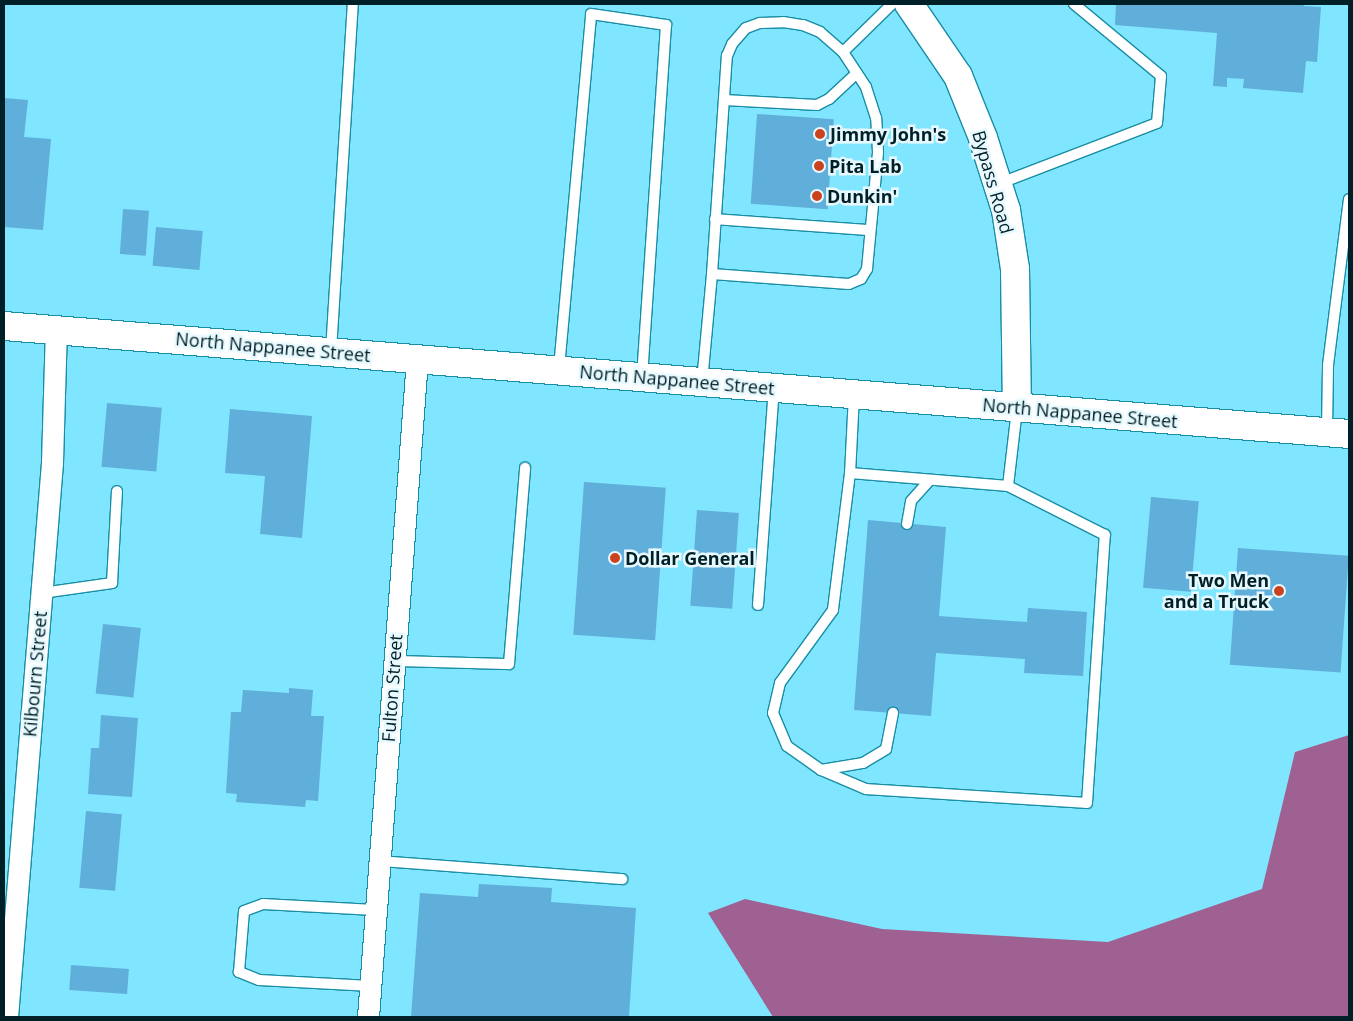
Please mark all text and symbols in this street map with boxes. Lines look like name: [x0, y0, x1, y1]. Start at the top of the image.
place label: Jimmy John's: [830, 123, 946, 145]
marker: Jimmy John's: [814, 128, 826, 140]
street label: Bypass Road: [968, 128, 1018, 236]
place label: Pita Lab: [829, 155, 902, 177]
marker: Pita Lab: [813, 160, 825, 172]
place label: Dunkin': [827, 185, 897, 207]
marker: Dunkin': [811, 190, 823, 202]
street label: North Nappanee Street: [175, 328, 371, 366]
street label: North Nappanee Street: [579, 361, 775, 399]
street label: North Nappanee Street: [982, 394, 1178, 432]
place label: Dollar General: [625, 547, 755, 569]
marker: Dollar General: [609, 552, 621, 564]
place label: Two Men and a Truck: [1164, 570, 1269, 612]
marker: Two Men and a Truck: [1273, 585, 1285, 597]
street label: Kilbourn Street: [19, 610, 51, 738]
street label: Fulton Street: [377, 633, 407, 743]

